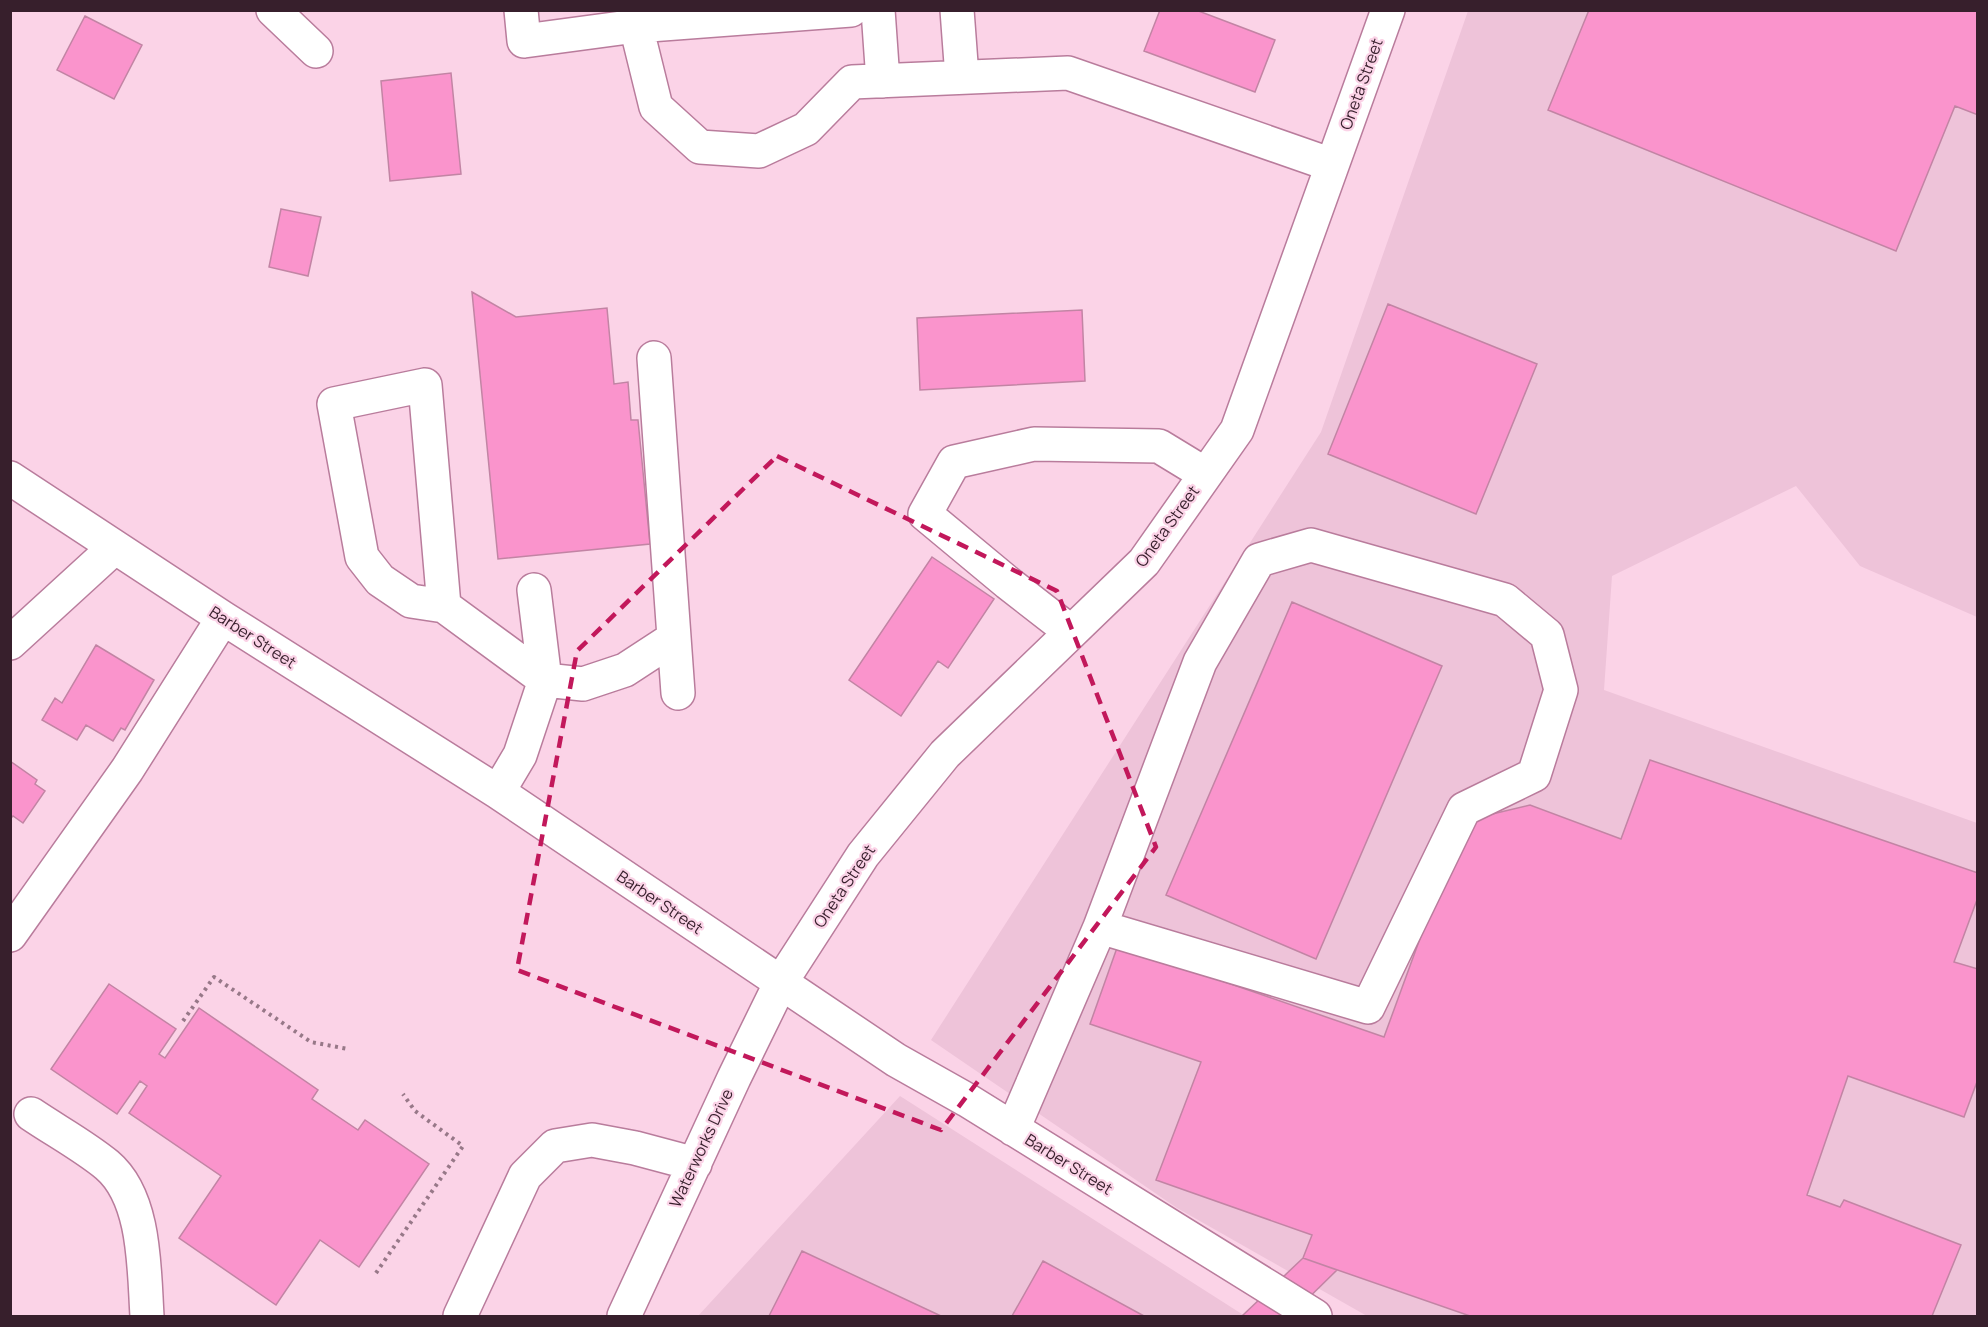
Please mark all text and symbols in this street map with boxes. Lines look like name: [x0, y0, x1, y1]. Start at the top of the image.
street label: Oneta Street: [1334, 35, 1388, 133]
street label: Oneta Street: [1130, 481, 1204, 571]
street label: Barber Street: [205, 601, 301, 673]
street label: Oneta Street: [808, 840, 880, 932]
street label: Barber Street: [613, 865, 707, 939]
street label: Waterworks Drive: [664, 1085, 738, 1211]
street label: Barber Street: [1021, 1128, 1117, 1200]

